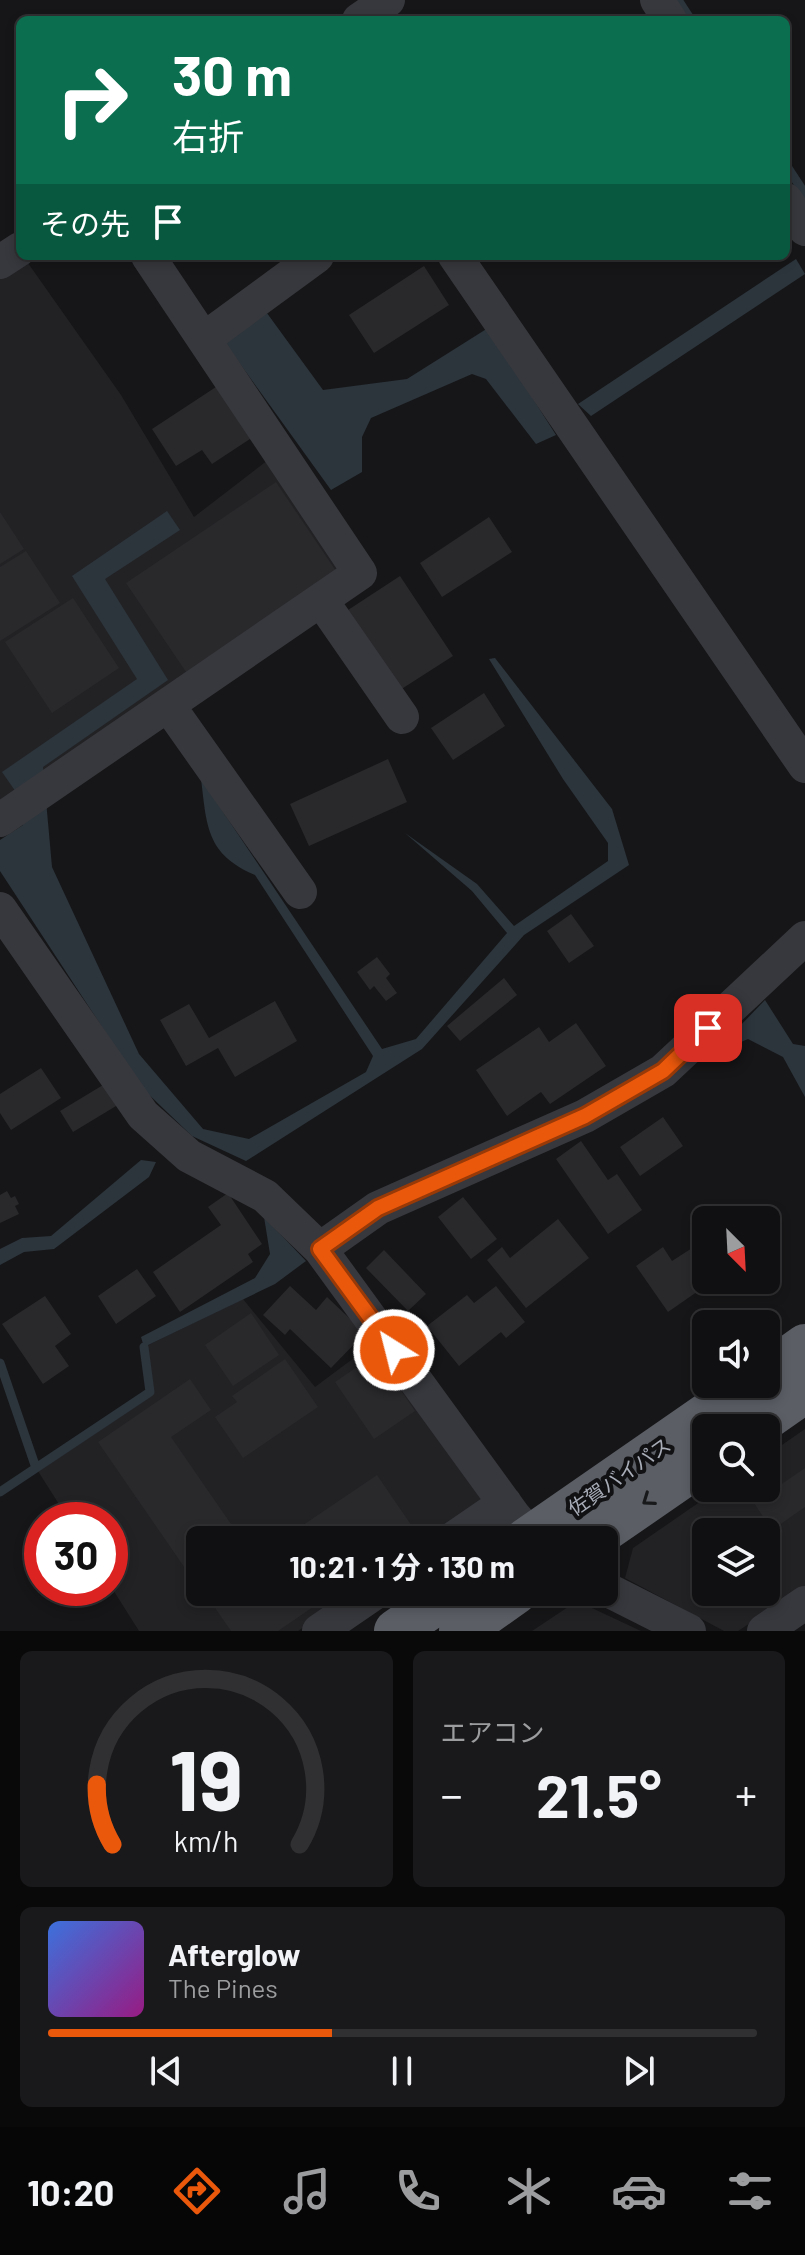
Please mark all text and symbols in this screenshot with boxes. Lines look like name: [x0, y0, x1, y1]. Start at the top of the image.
text: 30 m: [172, 40, 292, 107]
icon: right: [40, 48, 144, 152]
text: 右折: [172, 114, 244, 157]
icon: arrive: [146, 200, 190, 244]
text: その先: [40, 205, 130, 241]
pin: [674, 994, 742, 1062]
icon: arrive: [686, 1006, 730, 1050]
north arrow: [692, 1206, 780, 1294]
map controls: [692, 1206, 780, 1606]
position arrow: [352, 1308, 436, 1392]
button: sound: [692, 1310, 780, 1398]
button: search: [692, 1414, 780, 1502]
street label: 佐賀バイパス: [563, 1432, 675, 1520]
one-way arrow: [643, 1490, 657, 1505]
speed limit sign: 30: [24, 1502, 128, 1606]
button: layers: [692, 1518, 780, 1606]
text: 10:21 · 1 分 · 130 m: [289, 1548, 515, 1584]
text: エアコン: [441, 1716, 545, 1747]
text: 19: [169, 1728, 243, 1828]
text: 21.5°: [536, 1758, 662, 1830]
text: −: [441, 1767, 463, 1820]
text: +: [735, 1767, 757, 1820]
text: km/h: [174, 1823, 239, 1858]
text: Afterglow: [168, 1936, 301, 1972]
text: The Pines: [168, 1972, 278, 2003]
icon: previous: [144, 2049, 188, 2093]
icon: pause: [380, 2049, 424, 2093]
icon: next: [617, 2049, 661, 2093]
icon: directions: [169, 2163, 225, 2219]
icon: music: [279, 2163, 335, 2219]
icon: phone: [390, 2163, 446, 2219]
icon: climate: [501, 2163, 557, 2219]
icon: car: [611, 2163, 667, 2219]
icon: filters: [722, 2163, 778, 2219]
text: 10:20: [27, 2170, 114, 2213]

